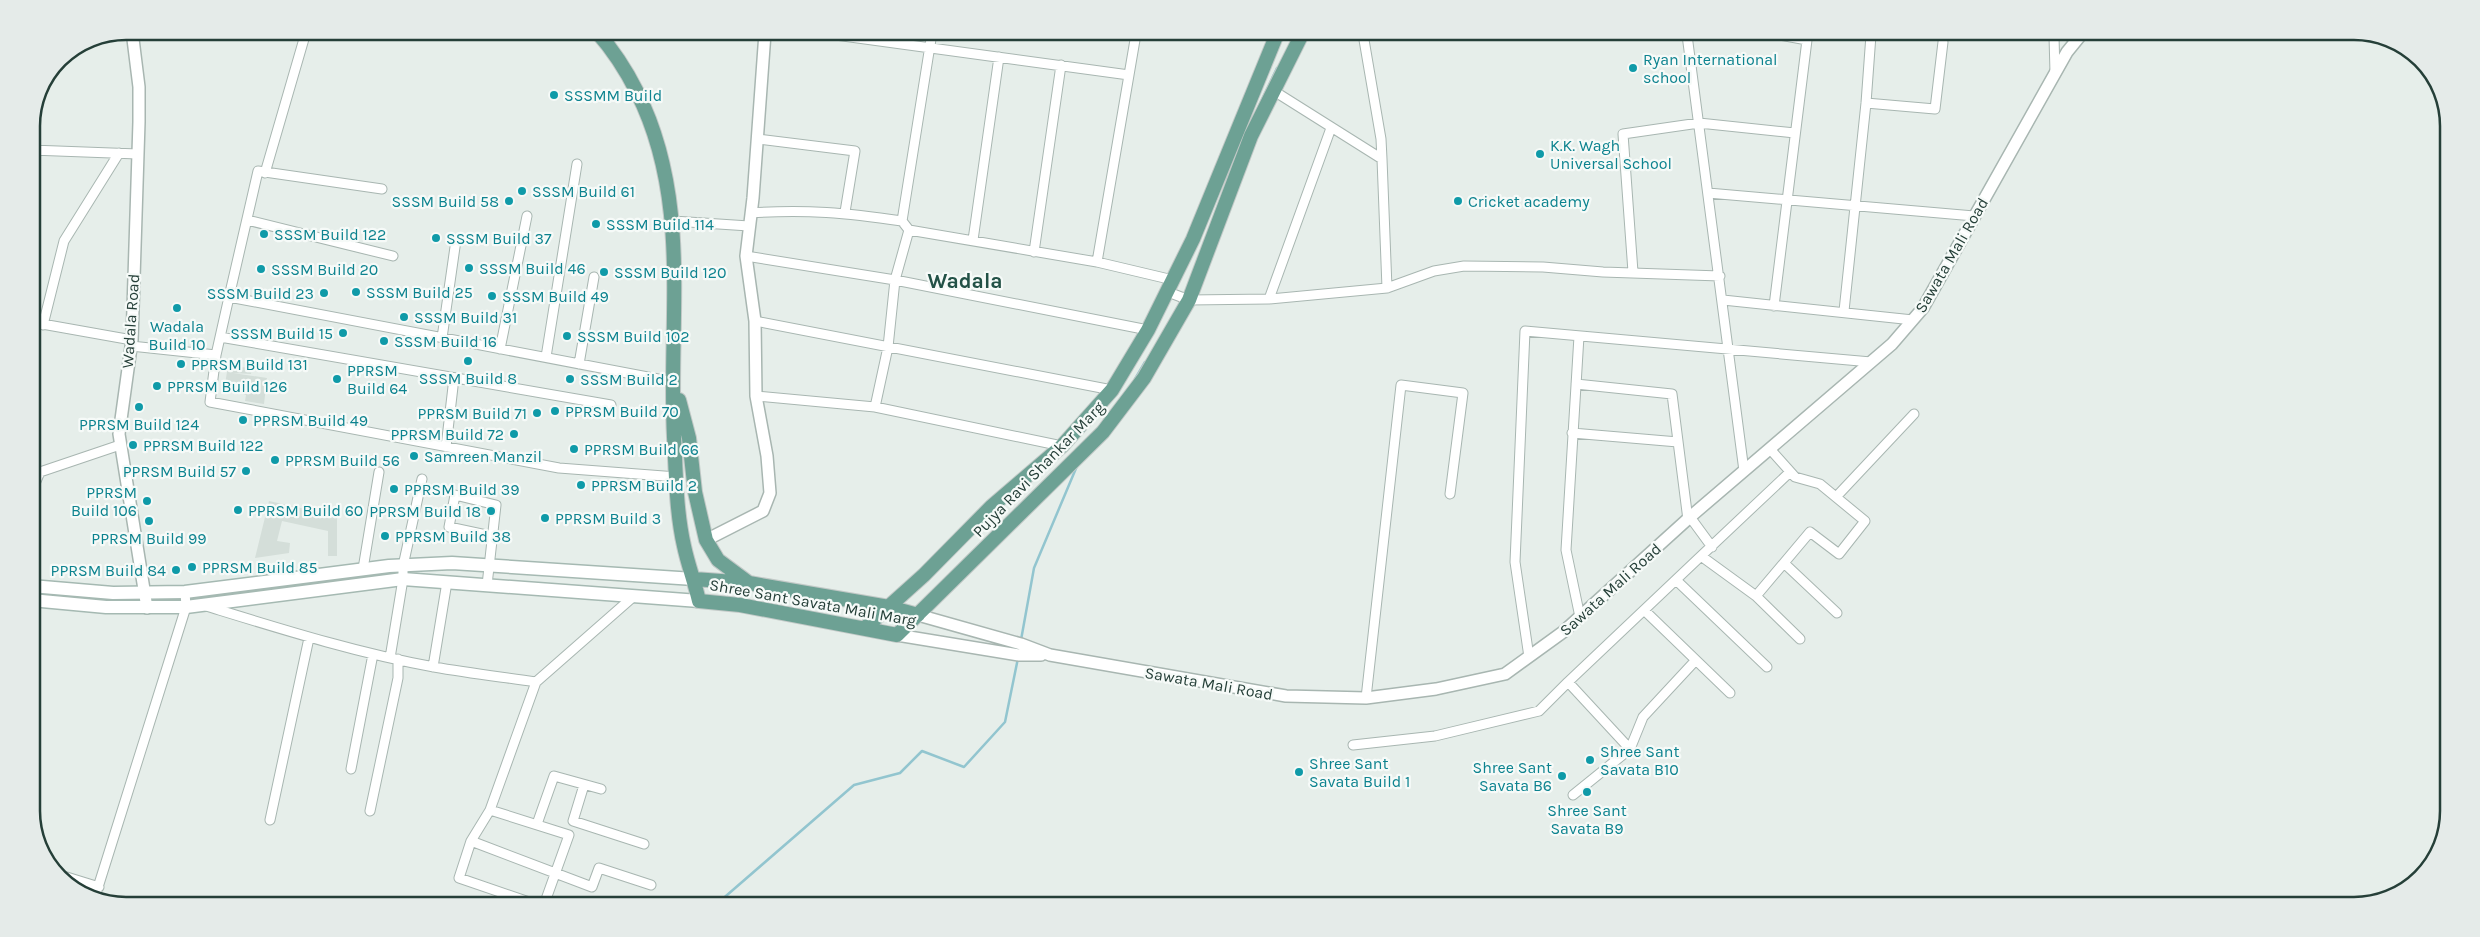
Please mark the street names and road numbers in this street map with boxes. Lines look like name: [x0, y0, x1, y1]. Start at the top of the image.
street label: Sawata Mali Road: [1911, 194, 1992, 316]
street label: Wadala Road: [118, 273, 143, 369]
street label: Pujya Ravi Shankar Marg: [969, 398, 1108, 541]
street label: Sawata Mali Road: [1556, 539, 1665, 640]
street label: Shree Sant Savata Mali Marg: [708, 575, 918, 630]
street label: Sawata Mali Road: [1143, 663, 1274, 704]

